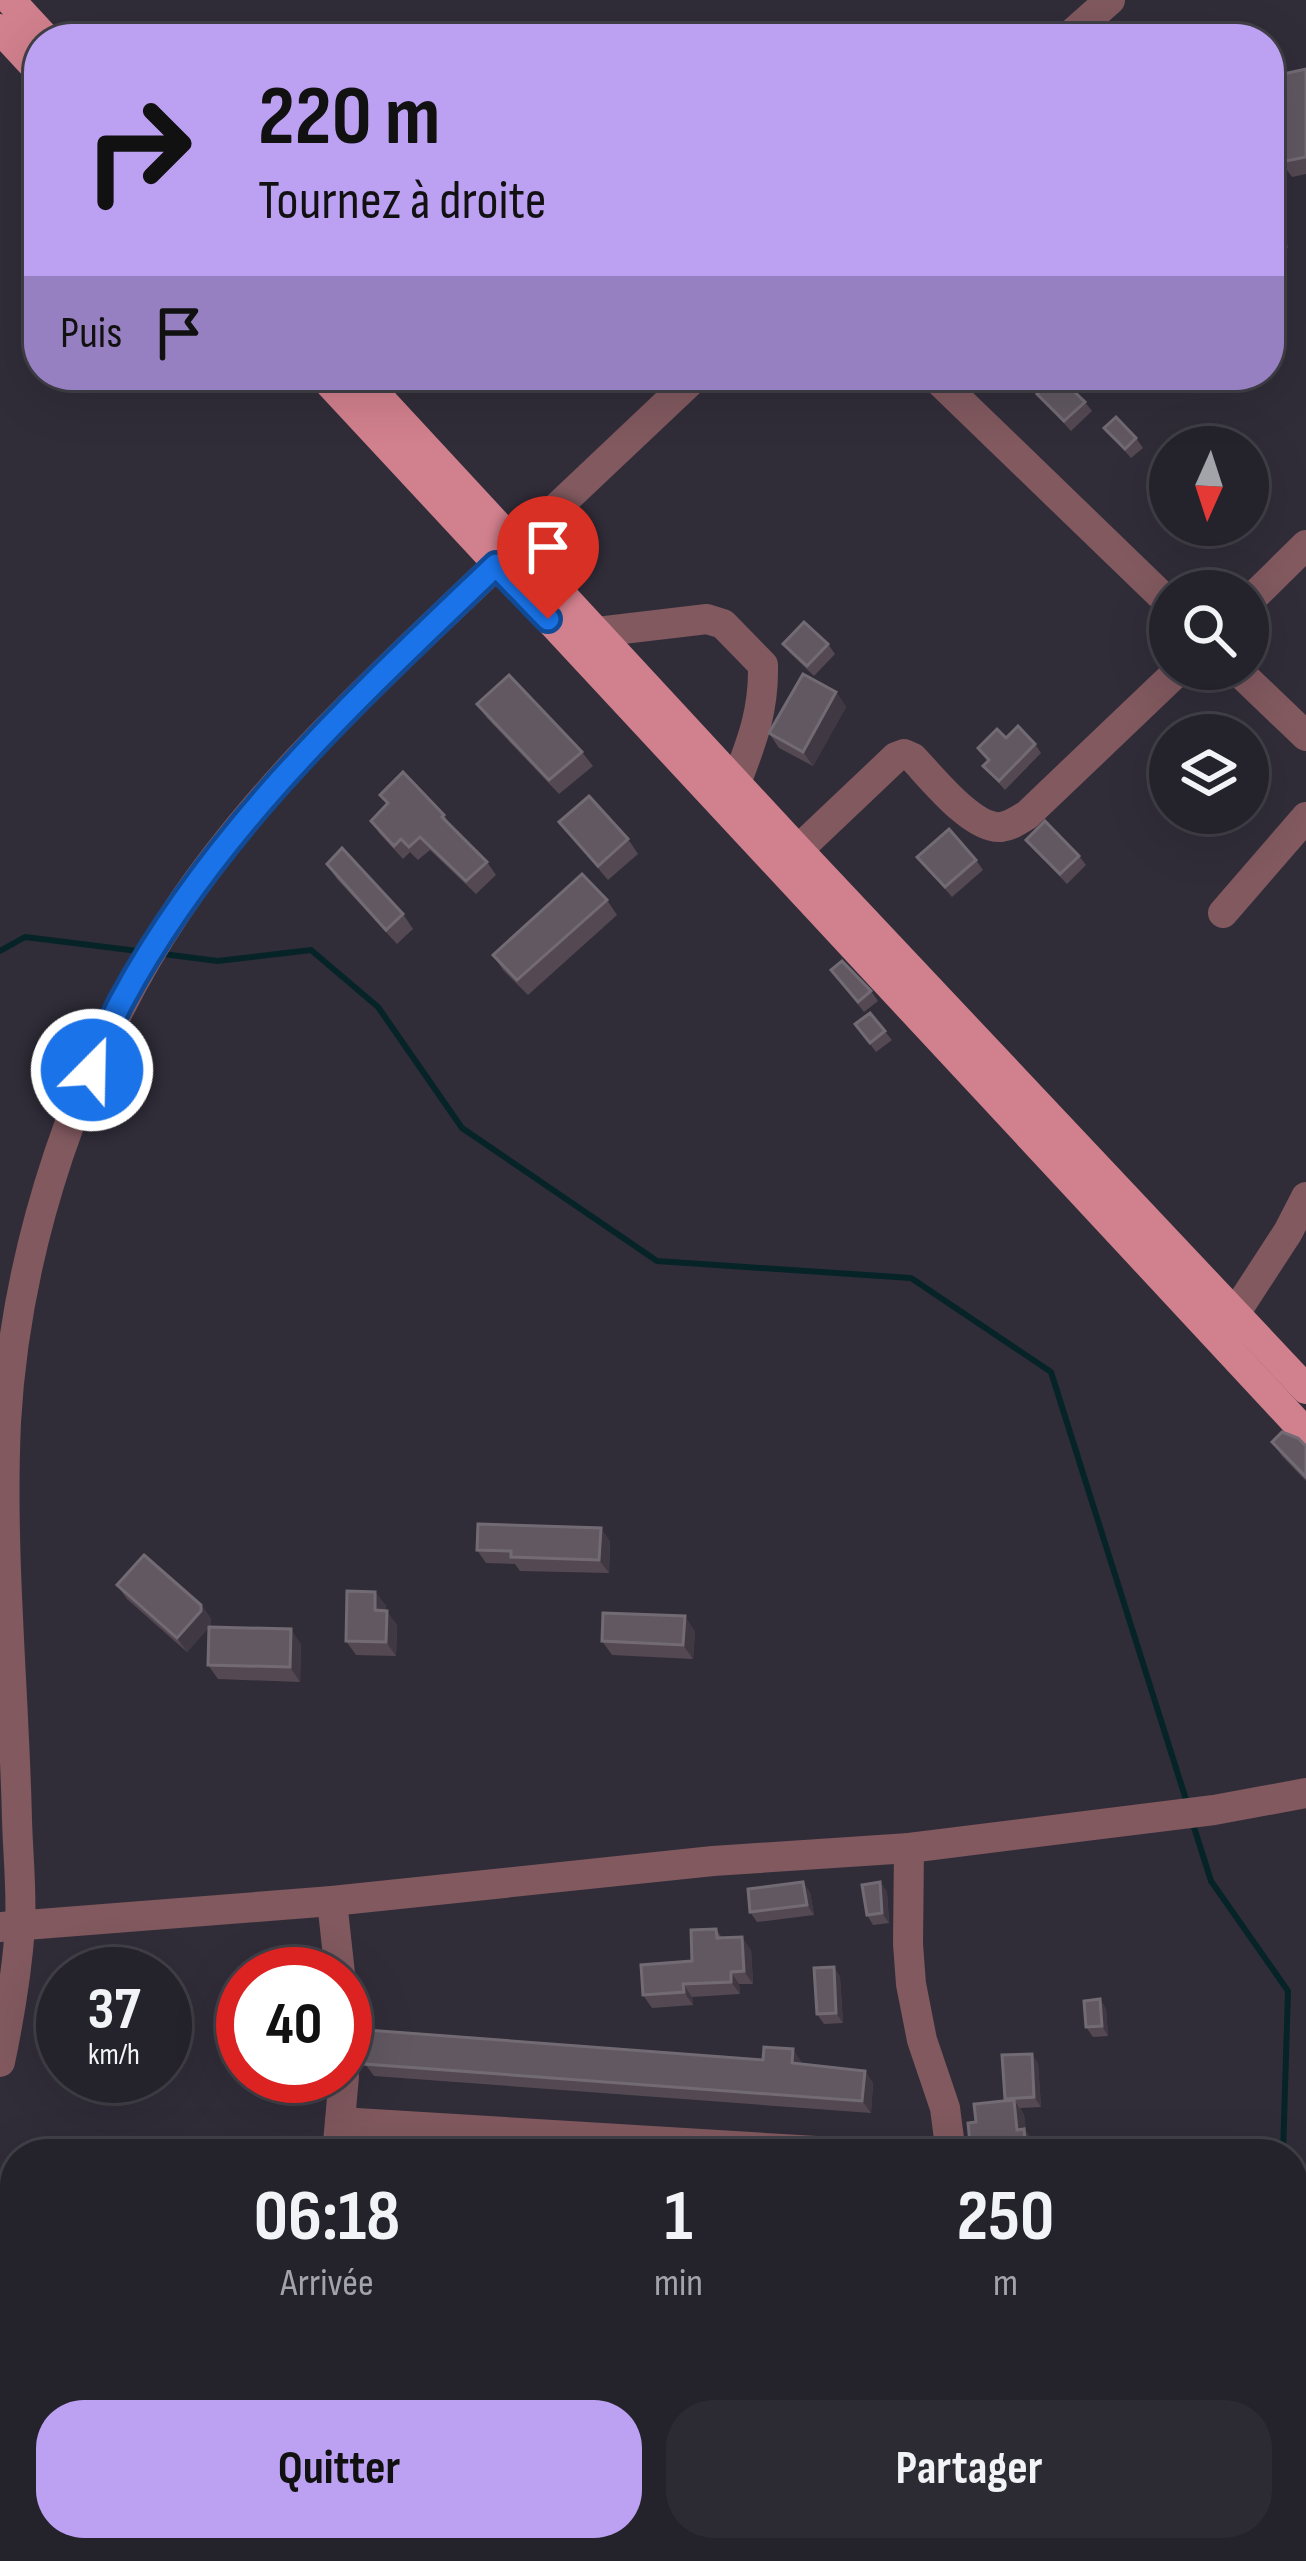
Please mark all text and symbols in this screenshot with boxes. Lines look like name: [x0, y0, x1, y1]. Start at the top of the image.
text: 220 m: [258, 67, 440, 168]
icon: right: [60, 72, 216, 228]
text: Tournez à droite: [258, 169, 546, 234]
icon: arrive: [146, 300, 212, 366]
text: Puis: [60, 306, 122, 361]
north arrow: [1149, 426, 1269, 546]
map controls: [1149, 426, 1269, 834]
pin: [497, 496, 599, 619]
icon: arrive: [515, 514, 581, 580]
button: search: [1149, 570, 1269, 690]
button: layers: [1149, 714, 1269, 834]
position arrow: [29, 1007, 155, 1133]
speed limit sign: 40: [216, 1947, 372, 2103]
text: 37: [87, 1974, 141, 2046]
text: km/h: [88, 2037, 140, 2073]
text: 06:18: [254, 2174, 400, 2261]
text: 1: [664, 2174, 693, 2261]
text: 250: [957, 2174, 1054, 2261]
text: Arrivée: [280, 2260, 374, 2307]
text: min: [654, 2260, 703, 2307]
text: m: [993, 2260, 1018, 2307]
button: Quitter: [36, 2400, 642, 2538]
button: Partager: [666, 2400, 1272, 2538]

